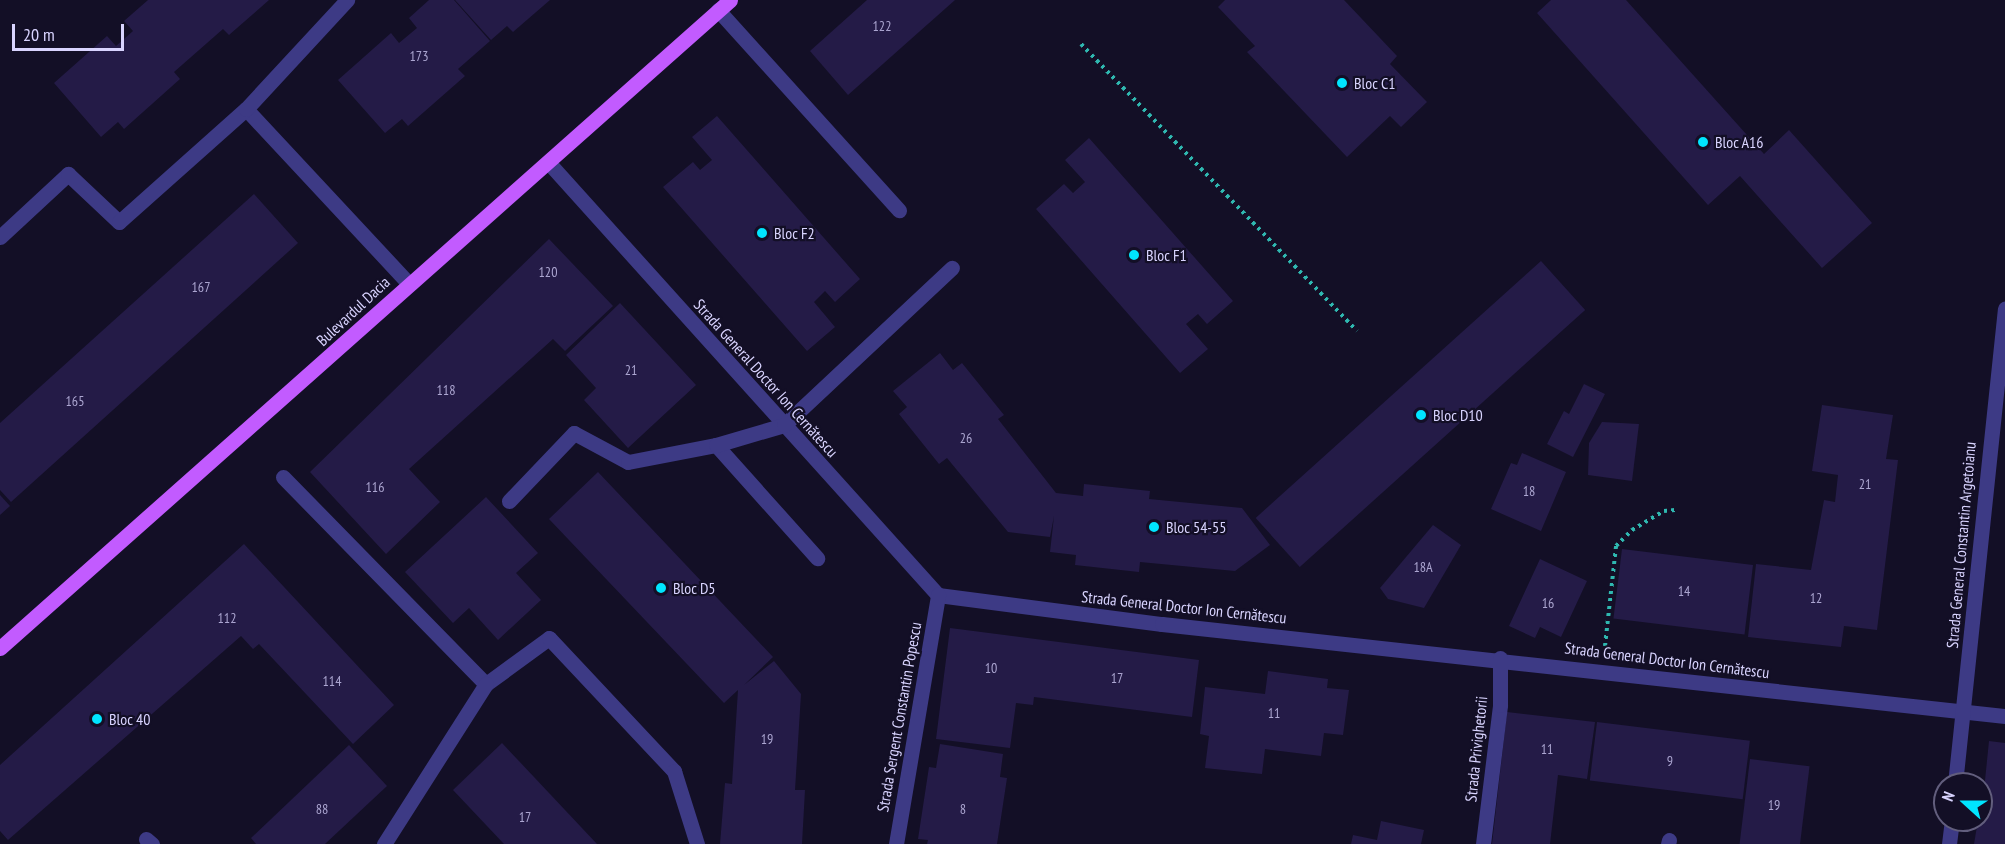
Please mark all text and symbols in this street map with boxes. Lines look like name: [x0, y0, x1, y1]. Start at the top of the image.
scale bar: [15, 12, 128, 50]
house number: 122: [873, 18, 891, 34]
text: 20 m: [23, 23, 55, 46]
house number: 173: [410, 48, 428, 64]
place label: Bloc C1: [1354, 73, 1396, 93]
marker: Bloc C1: [1335, 76, 1349, 90]
place label: Bloc A16: [1715, 132, 1764, 152]
marker: Bloc A16: [1696, 135, 1710, 149]
place label: Bloc F2: [774, 223, 815, 243]
marker: Bloc F2: [755, 226, 769, 240]
place label: Bloc F1: [1146, 245, 1187, 265]
marker: Bloc F1: [1127, 248, 1141, 262]
house number: 120: [539, 264, 557, 280]
street label: Bulevardul Dacia: [312, 272, 394, 350]
house number: 167: [192, 279, 210, 295]
street label: Strada General Doctor Ion Cernătescu: [690, 295, 842, 461]
house number: 21: [625, 362, 637, 378]
house number: 118: [437, 382, 455, 398]
house number: 165: [66, 393, 84, 409]
place label: Bloc D10: [1433, 405, 1483, 425]
marker: Bloc D10: [1414, 408, 1428, 422]
house number: 26: [960, 430, 972, 446]
street label: Strada General Constantin Argetoianu: [1942, 441, 1980, 649]
house number: 21: [1859, 476, 1871, 492]
house number: 116: [366, 479, 384, 495]
house number: 18: [1523, 483, 1535, 499]
place label: Bloc 54-55: [1166, 517, 1227, 537]
marker: Bloc 54-55: [1147, 520, 1161, 534]
house number: 18A: [1413, 559, 1433, 575]
place label: Bloc D5: [673, 578, 716, 598]
marker: Bloc D5: [654, 581, 668, 595]
house number: 14: [1678, 583, 1690, 599]
street label: Strada General Doctor Ion Cernătescu: [1081, 587, 1287, 627]
house number: 12: [1810, 590, 1822, 606]
house number: 16: [1542, 595, 1554, 611]
house number: 112: [218, 610, 236, 626]
street label: Strada Sergent Constantin Popescu: [873, 621, 925, 813]
street label: Strada General Doctor Ion Cernătescu: [1564, 638, 1770, 682]
house number: 10: [985, 660, 997, 676]
house number: 17: [1111, 670, 1123, 686]
house number: 114: [323, 673, 341, 689]
street label: Strada Privighetorii: [1461, 695, 1491, 803]
house number: 11: [1268, 705, 1280, 721]
place label: Bloc 40: [109, 709, 151, 729]
marker: Bloc 40: [90, 712, 104, 726]
house number: 19: [761, 731, 773, 747]
house number: 11: [1541, 741, 1553, 757]
house number: 9: [1667, 753, 1673, 769]
north arrow: [1933, 772, 1993, 832]
text: N: [1937, 789, 1959, 804]
house number: 19: [1768, 797, 1780, 813]
house number: 88: [316, 801, 328, 817]
house number: 8: [960, 801, 966, 817]
house number: 17: [519, 809, 531, 825]

